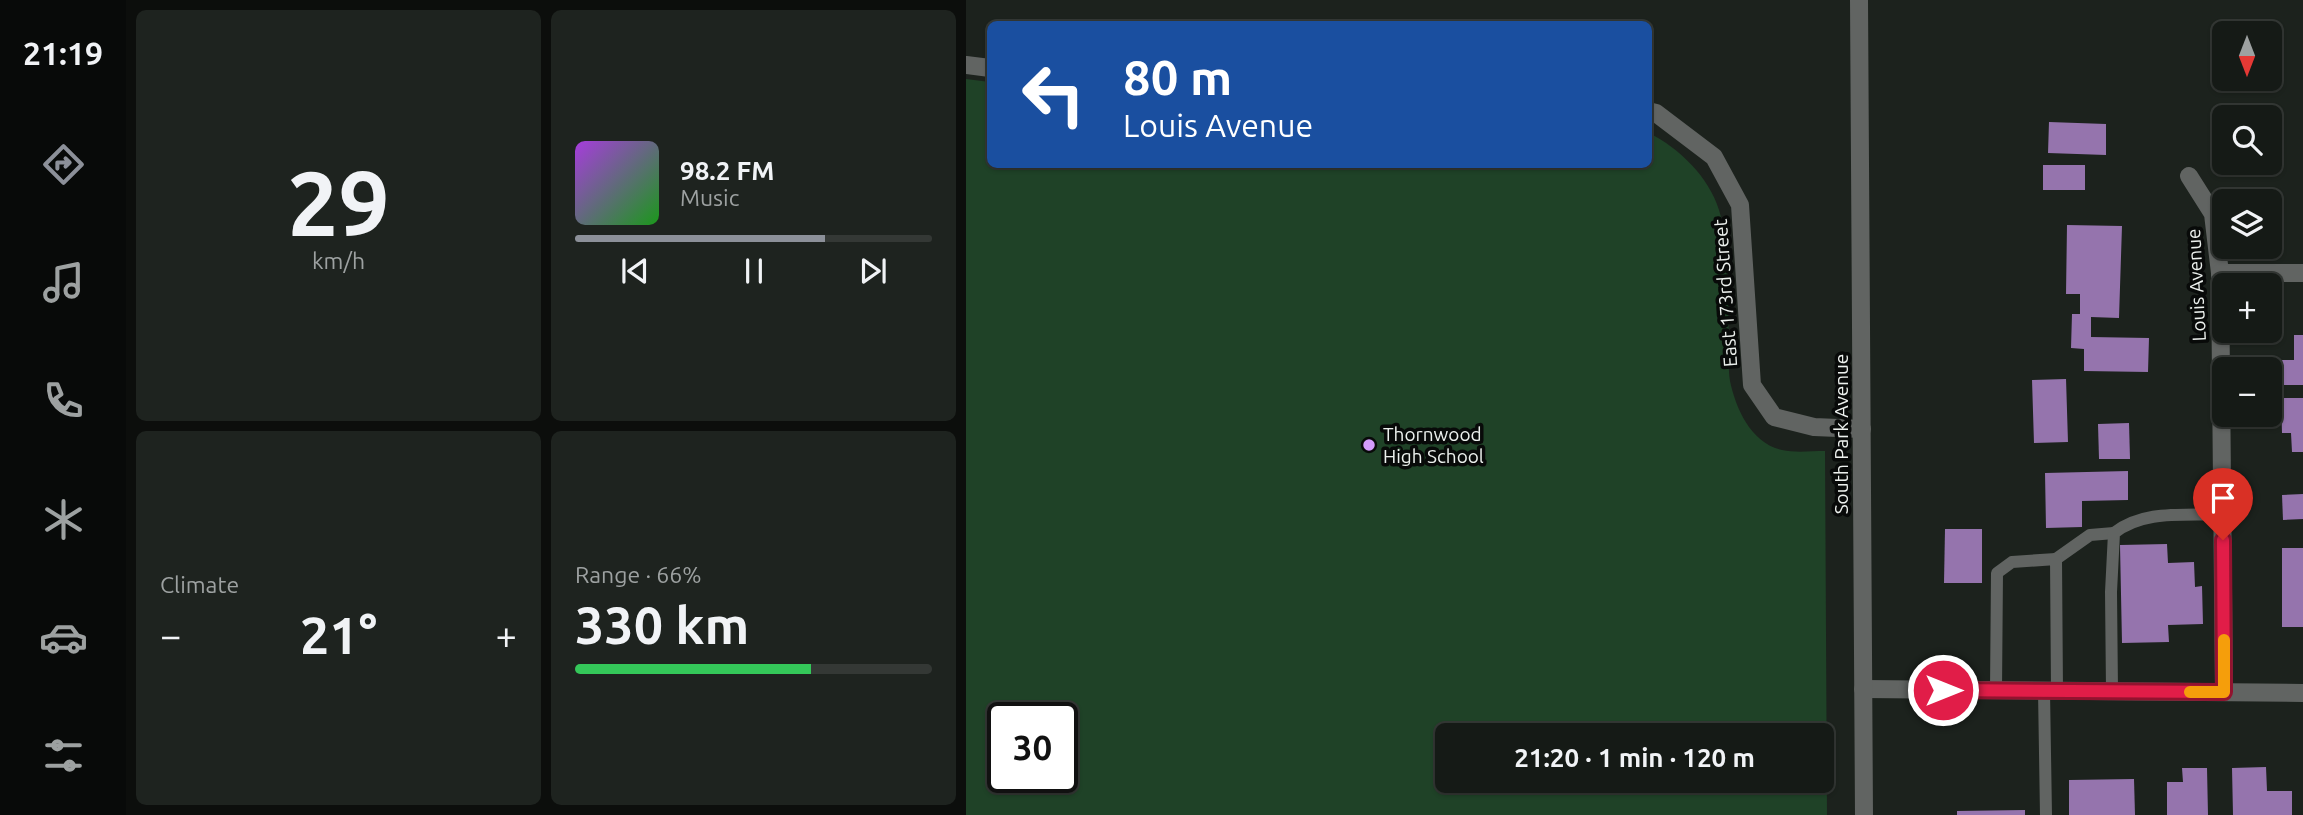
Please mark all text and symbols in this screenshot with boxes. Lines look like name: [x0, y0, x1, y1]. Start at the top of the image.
north arrow: [2212, 21, 2282, 91]
map controls: [2212, 21, 2282, 427]
text: 21:19: [23, 35, 103, 71]
icon: left: [1008, 49, 1099, 140]
text: 80 m: [1123, 49, 1232, 104]
button: search: [2212, 105, 2282, 175]
text: Louis Avenue: [1123, 107, 1313, 143]
icon: directions: [39, 140, 88, 189]
text: 29: [287, 151, 390, 253]
text: 98.2 FM: [680, 156, 774, 185]
text: Music: [680, 185, 739, 210]
button: layers: [2212, 189, 2282, 259]
street label: East 173rd Street: [1709, 218, 1741, 368]
street label: Louis Avenue: [2182, 228, 2210, 342]
text: km/h: [312, 248, 365, 273]
icon: previous: [616, 252, 654, 290]
icon: pause: [735, 252, 773, 290]
icon: next: [854, 252, 892, 290]
icon: music: [39, 258, 88, 307]
button: +: [2212, 273, 2282, 343]
street label: South Park Avenue: [1830, 354, 1852, 514]
button: −: [2212, 357, 2282, 427]
icon: phone: [39, 376, 88, 425]
place label: Thornwood High School: [1383, 423, 1484, 467]
marker: Thornwood High School: [1361, 437, 1377, 453]
pin: [2193, 468, 2253, 540]
icon: arrive: [2204, 479, 2242, 517]
icon: climate: [39, 495, 88, 544]
text: Range · 66%: [575, 562, 702, 587]
text: Climate: [160, 572, 239, 597]
text: 330 km: [575, 596, 749, 654]
text: 21°: [300, 606, 377, 664]
icon: car: [39, 613, 88, 662]
text: −: [160, 614, 181, 656]
text: +: [496, 614, 517, 656]
position arrow: [1906, 653, 1980, 727]
speed limit sign: 30: [987, 702, 1078, 793]
icon: filters: [39, 731, 88, 780]
text: 21:20 · 1 min · 120 m: [1514, 743, 1755, 772]

